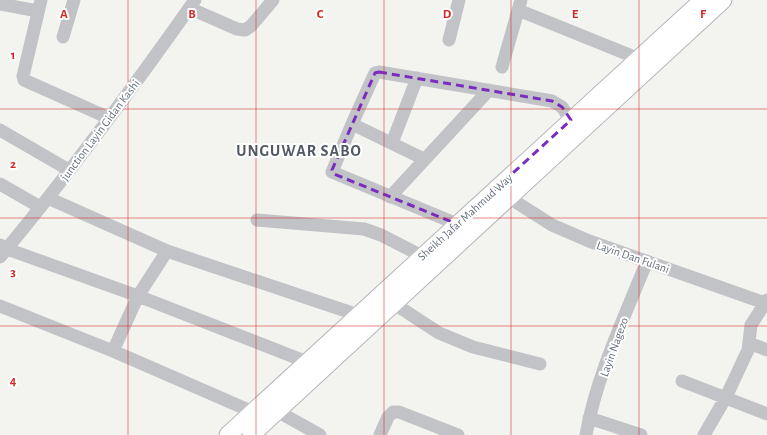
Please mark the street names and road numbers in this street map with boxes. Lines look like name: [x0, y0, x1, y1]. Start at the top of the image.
street label: junction Layin Gidan Kashi: [58, 77, 143, 183]
street label: Sheikh Jafar Mahmud Way: [415, 171, 515, 263]
street label: Layin Dan Fulani: [595, 239, 671, 276]
street label: Layin Nagezo: [598, 316, 631, 379]

